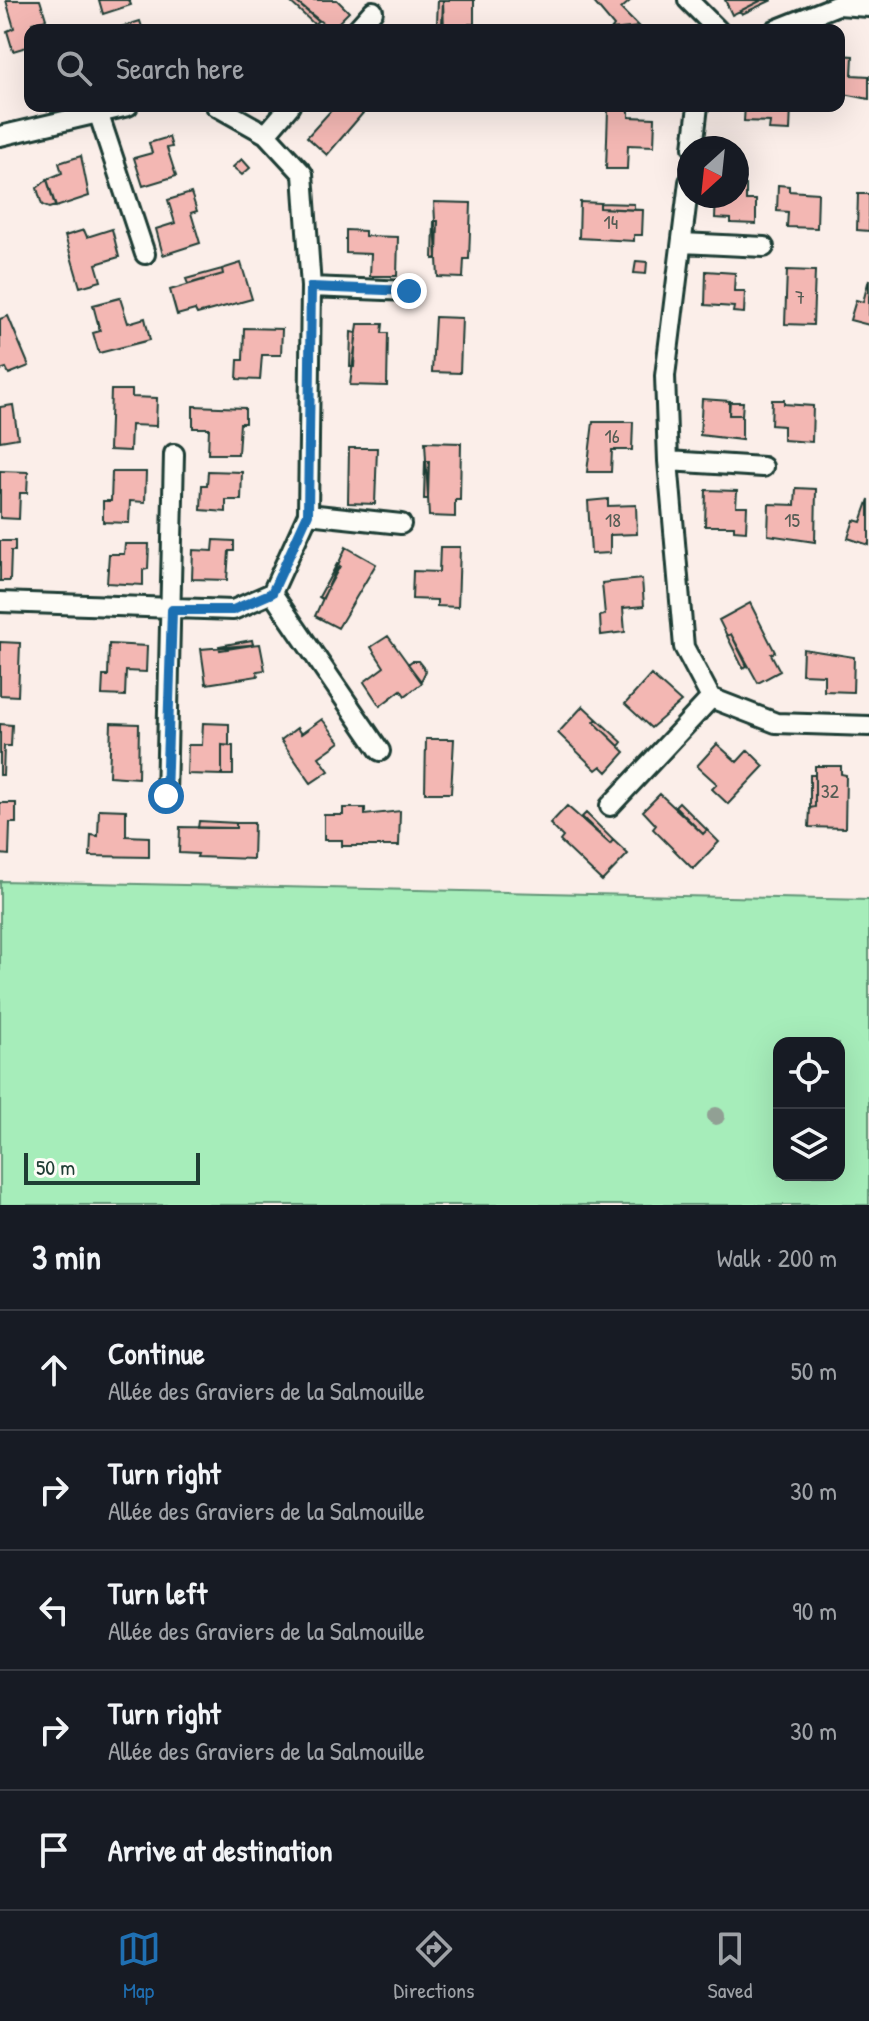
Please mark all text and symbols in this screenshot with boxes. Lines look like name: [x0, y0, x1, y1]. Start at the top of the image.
search box: [24, 24, 845, 112]
icon: search: [52, 46, 96, 90]
text: Search here: [116, 48, 244, 88]
north arrow: [677, 136, 749, 208]
house number: 14: [604, 208, 618, 235]
route end: [391, 273, 427, 309]
house number: 7: [795, 283, 805, 310]
house number: 16: [604, 422, 620, 449]
house number: 18: [605, 506, 621, 533]
house number: 15: [784, 506, 800, 533]
house number: 32: [821, 777, 840, 804]
route start: [148, 778, 184, 814]
map controls: [773, 1037, 845, 1181]
button: locate: [773, 1037, 845, 1109]
button: layers: [773, 1109, 845, 1181]
scale bar: [24, 1149, 200, 1185]
text: 50 m: [36, 1152, 75, 1182]
text: 3 min: [32, 1234, 101, 1280]
text: Walk · 200 m: [717, 1240, 837, 1275]
text: Continue: [108, 1333, 205, 1373]
icon: ahead: [32, 1348, 76, 1392]
text: 50 m: [791, 1353, 837, 1388]
text: Allée des Graviers de la Salmouille: [108, 1373, 425, 1408]
text: Turn right: [108, 1453, 221, 1493]
icon: right: [32, 1468, 76, 1512]
text: 30 m: [790, 1473, 837, 1508]
text: Allée des Graviers de la Salmouille: [108, 1493, 425, 1528]
text: Turn left: [108, 1573, 207, 1613]
icon: left: [32, 1588, 76, 1632]
text: 90 m: [792, 1593, 837, 1628]
text: Allée des Graviers de la Salmouille: [108, 1613, 425, 1648]
text: Turn right: [108, 1693, 221, 1733]
icon: right: [32, 1708, 76, 1752]
text: 30 m: [790, 1713, 837, 1748]
text: Allée des Graviers de la Salmouille: [108, 1733, 425, 1768]
icon: arrive: [32, 1828, 76, 1872]
text: Arrive at destination: [108, 1830, 333, 1870]
tab: Map: [117, 1927, 161, 2005]
tab: Directions: [394, 1927, 475, 2005]
tab: Saved: [708, 1927, 752, 2005]

